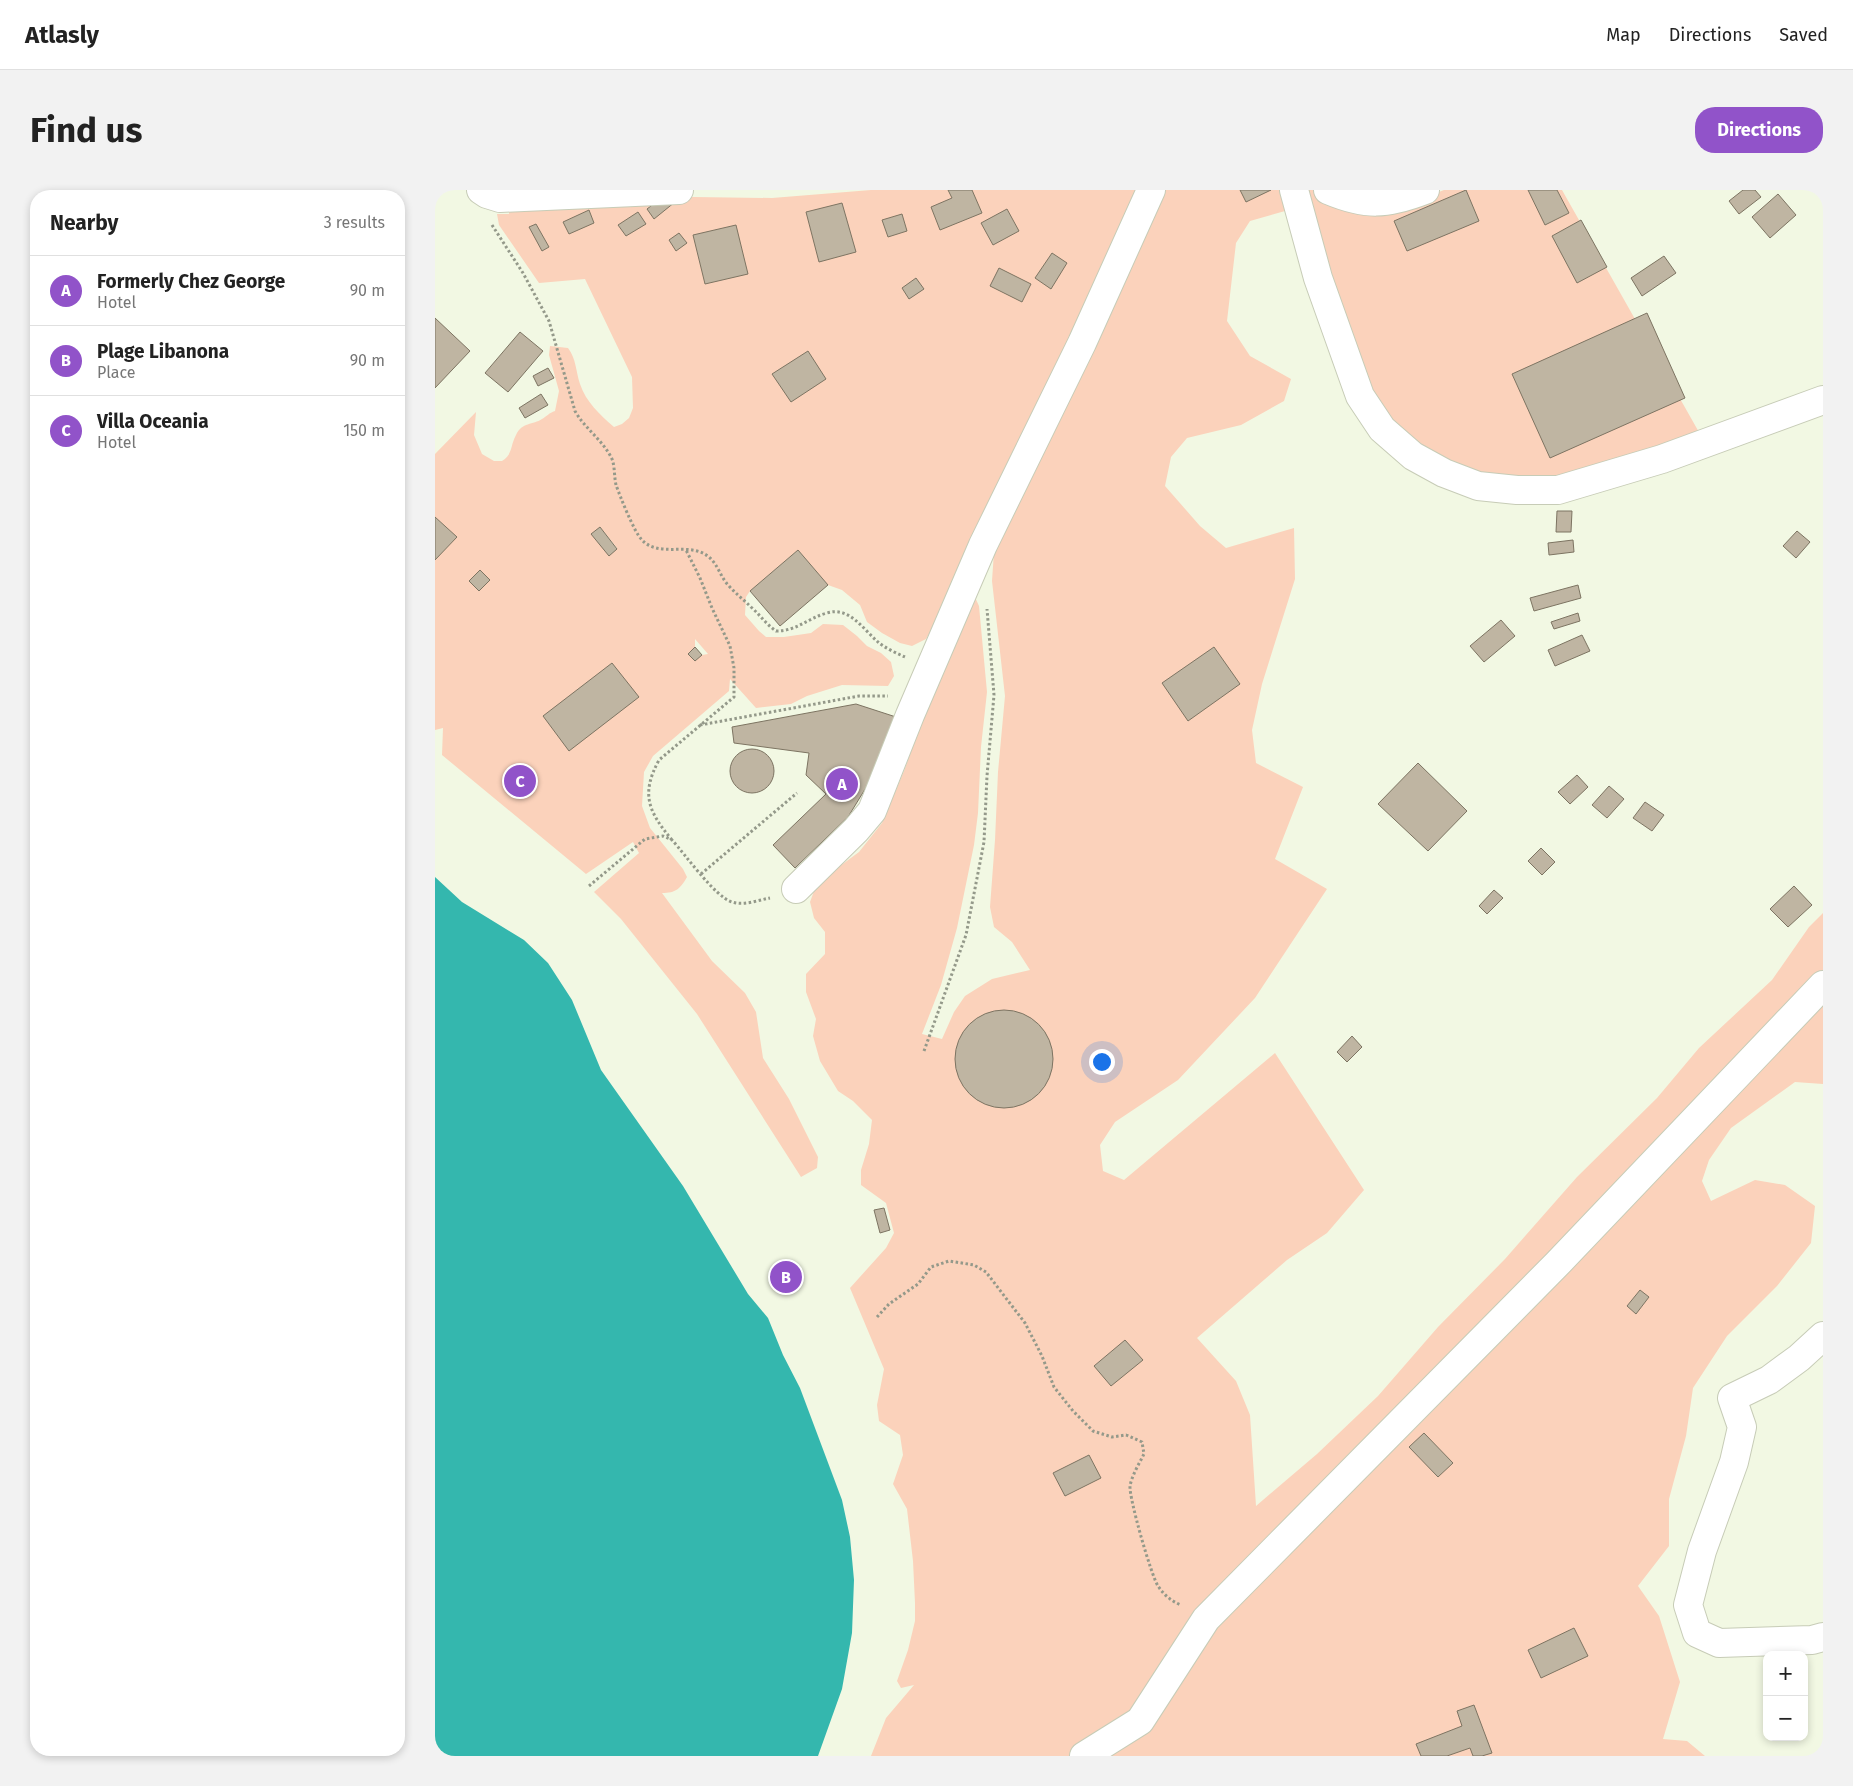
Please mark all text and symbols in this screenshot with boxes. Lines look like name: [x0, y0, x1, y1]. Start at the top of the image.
text: Atlasly: [25, 21, 99, 49]
text: Map: [1606, 24, 1641, 46]
text: Directions: [1669, 24, 1751, 46]
text: Saved: [1779, 24, 1828, 46]
button: Directions: [1695, 107, 1823, 153]
text: Find us: [30, 109, 142, 151]
text: Nearby: [50, 210, 118, 236]
text: 3 results: [324, 213, 385, 232]
text: Formerly Chez George: [97, 270, 285, 293]
text: A: [61, 281, 71, 300]
text: 90 m: [350, 281, 385, 300]
text: Hotel: [97, 293, 136, 312]
text: Plage Libanona: [97, 340, 229, 363]
text: B: [61, 351, 71, 370]
text: 90 m: [350, 351, 385, 370]
text: Place: [97, 363, 136, 382]
text: Villa Oceania: [97, 410, 209, 433]
text: C: [61, 421, 71, 440]
text: 150 m: [343, 421, 385, 440]
text: Hotel: [97, 433, 136, 452]
pin: C: [504, 762, 536, 800]
pin: A: [826, 765, 858, 803]
your location: [1089, 1049, 1115, 1075]
pin: B: [770, 1258, 802, 1296]
map controls: [1763, 1651, 1808, 1741]
button: +: [1763, 1651, 1808, 1696]
button: −: [1763, 1696, 1808, 1741]

